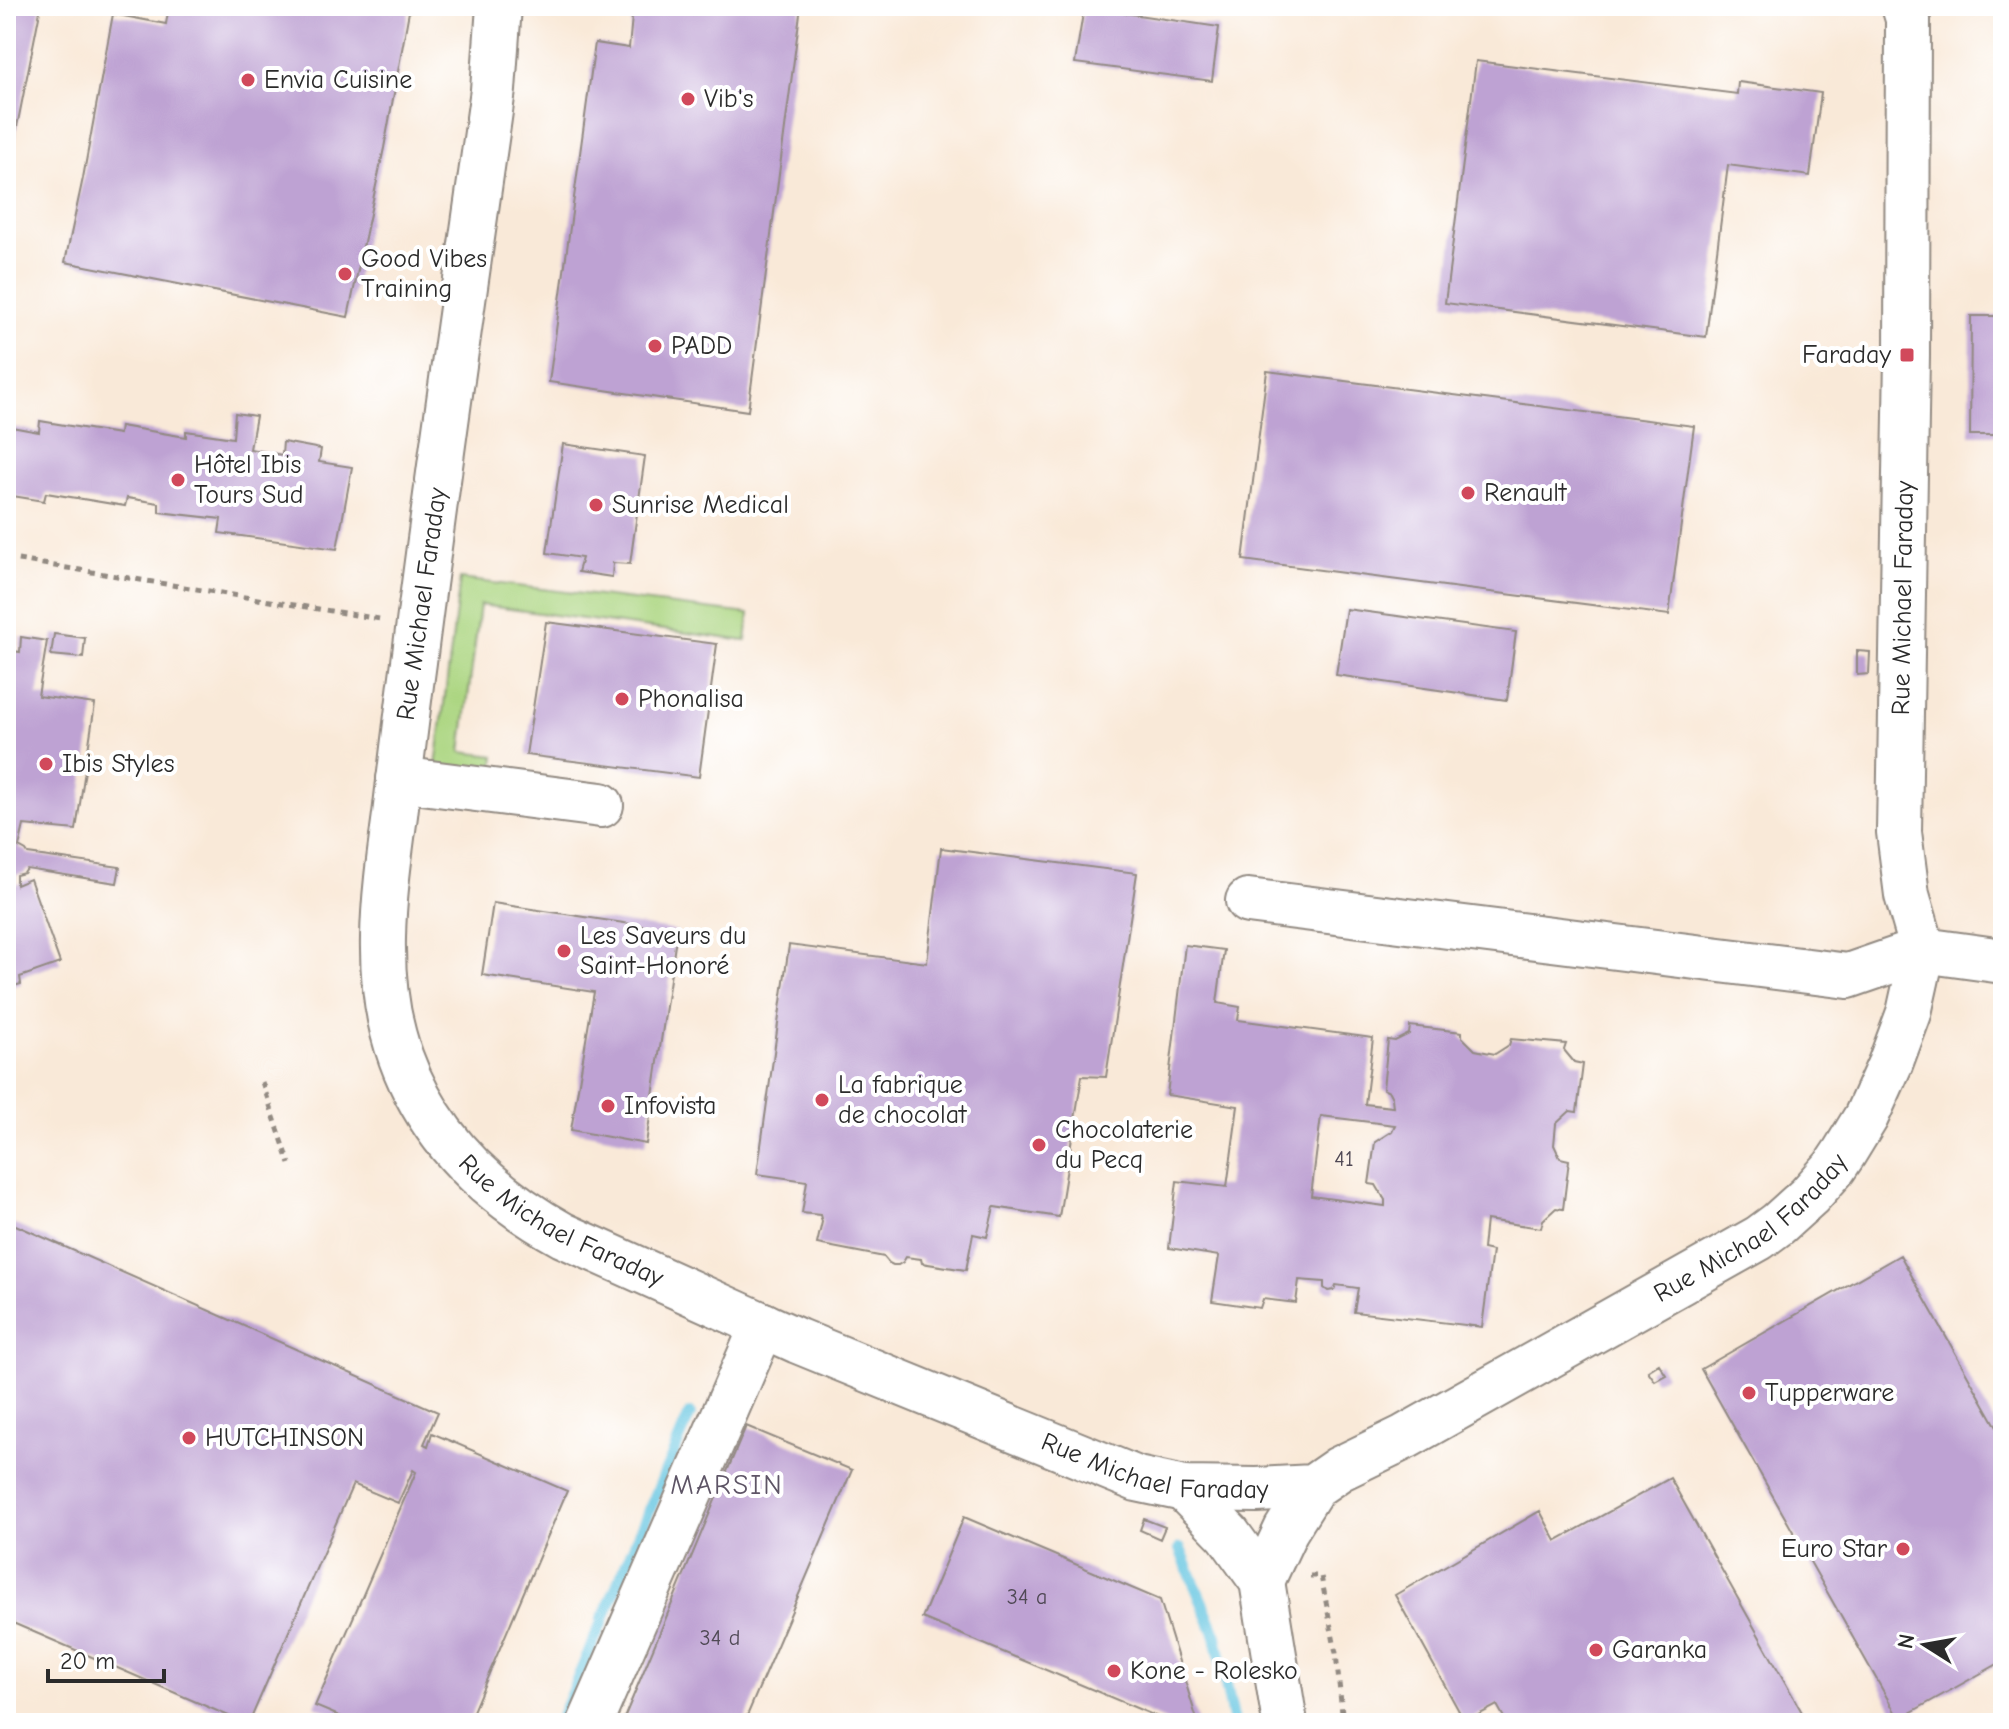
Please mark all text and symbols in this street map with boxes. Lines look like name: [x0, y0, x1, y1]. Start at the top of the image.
place label: Envia Cuisine: [264, 65, 412, 95]
marker: Envia Cuisine: [239, 71, 257, 89]
place label: Vib's: [704, 84, 754, 114]
marker: Vib's: [679, 90, 697, 108]
place label: Good Vibes Training: [361, 244, 487, 304]
marker: Good Vibes Training: [336, 265, 354, 283]
place label: PADD: [671, 331, 732, 361]
marker: PADD: [646, 337, 664, 355]
place label: Faraday: [1802, 340, 1891, 370]
marker: Faraday: [1898, 346, 1916, 364]
place label: Hôtel Ibis Tours Sud: [194, 450, 303, 510]
marker: Hôtel Ibis Tours Sud: [169, 471, 187, 489]
place label: Renault: [1484, 478, 1568, 508]
street label: Rue Michael Faraday: [1886, 480, 1920, 715]
marker: Renault: [1459, 484, 1477, 502]
street label: Rue Michael Faraday: [391, 485, 453, 722]
place label: Sunrise Medical: [612, 490, 789, 520]
marker: Sunrise Medical: [587, 496, 605, 514]
place label: Phonalisa: [638, 684, 744, 714]
marker: Phonalisa: [613, 690, 631, 708]
place label: Ibis Styles: [62, 749, 174, 779]
marker: Ibis Styles: [37, 755, 55, 773]
place label: Les Saveurs du Saint-Honoré: [580, 921, 746, 981]
marker: Les Saveurs du Saint-Honoré: [555, 942, 573, 960]
place label: La fabrique de chocolat: [838, 1070, 968, 1130]
place label: Infovista: [624, 1091, 717, 1121]
marker: La fabrique de chocolat: [813, 1091, 831, 1109]
marker: Infovista: [599, 1097, 617, 1115]
place label: Chocolaterie du Pecq: [1055, 1115, 1193, 1175]
marker: Chocolaterie du Pecq: [1030, 1136, 1048, 1154]
house number: 41: [1334, 1146, 1354, 1172]
street label: Rue Michael Faraday: [452, 1148, 668, 1293]
street label: Rue Michael Faraday: [1649, 1148, 1854, 1309]
place label: Tupperware: [1765, 1378, 1894, 1408]
marker: Tupperware: [1740, 1384, 1758, 1402]
place label: HUTCHINSON: [205, 1423, 364, 1453]
street label: Rue Michael Faraday: [1037, 1427, 1270, 1505]
marker: HUTCHINSON: [180, 1429, 198, 1447]
district label: MARSIN: [670, 1469, 784, 1501]
place label: Euro Star: [1781, 1534, 1888, 1564]
marker: Euro Star: [1894, 1540, 1912, 1558]
house number: 34 a: [1007, 1584, 1047, 1610]
north arrow: [1885, 1605, 1965, 1685]
house number: 34 d: [700, 1625, 740, 1651]
text: N: [1892, 1632, 1920, 1651]
scale bar: [48, 1633, 164, 1683]
place label: Garanka: [1612, 1635, 1707, 1665]
marker: Garanka: [1587, 1641, 1605, 1659]
text: 20 m: [60, 1647, 115, 1675]
place label: Kone - Rolesko: [1130, 1656, 1298, 1686]
marker: Kone - Rolesko: [1105, 1662, 1123, 1680]

